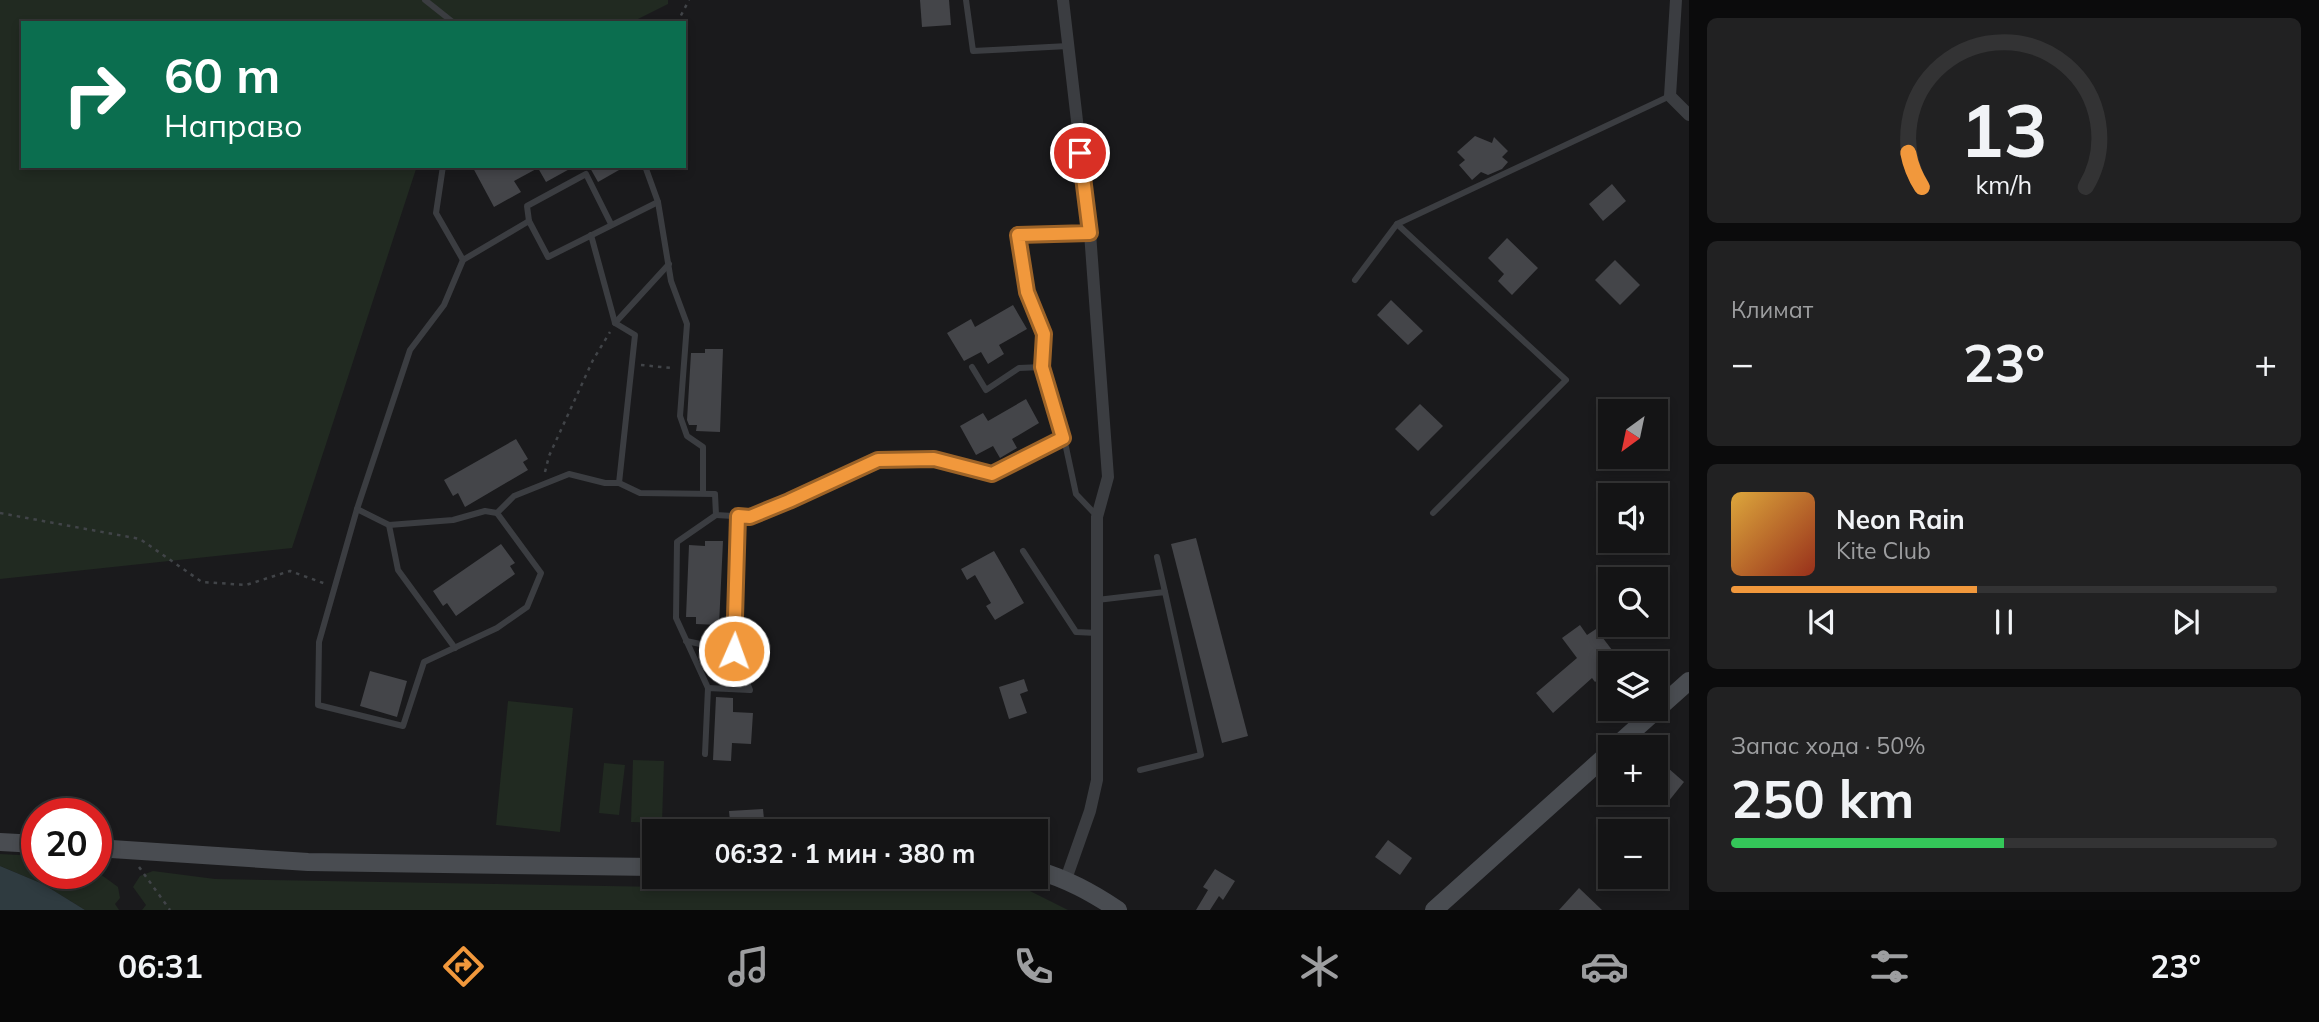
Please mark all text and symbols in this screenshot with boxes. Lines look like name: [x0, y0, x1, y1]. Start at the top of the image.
text: 60 m: [164, 44, 280, 105]
icon: right: [49, 49, 140, 140]
text: 13: [1960, 84, 2048, 175]
text: Направо: [164, 105, 303, 145]
pin: [1050, 123, 1110, 183]
icon: arrive: [1061, 134, 1099, 172]
text: km/h: [1976, 168, 2032, 199]
text: Климат: [1731, 295, 1813, 324]
text: 23°: [1963, 330, 2045, 395]
text: −: [1731, 339, 1754, 387]
text: +: [2254, 339, 2277, 387]
north arrow: [1598, 399, 1668, 469]
map controls: [1598, 399, 1668, 889]
button: sound: [1598, 483, 1668, 553]
text: Neon Rain: [1836, 503, 1965, 536]
text: Kite Club: [1836, 536, 1931, 565]
button: search: [1598, 567, 1668, 637]
icon: previous: [1803, 603, 1841, 641]
icon: pause: [1985, 603, 2023, 641]
icon: next: [2167, 603, 2205, 641]
position arrow: [697, 614, 771, 688]
button: layers: [1598, 651, 1668, 721]
text: Запас хода · 50%: [1731, 731, 1926, 760]
button: +: [1598, 735, 1668, 805]
text: 250 km: [1731, 766, 1914, 831]
speed limit sign: 20: [21, 798, 112, 889]
button: −: [1598, 819, 1668, 889]
text: 06:32 · 1 мин · 380 m: [715, 837, 975, 870]
icon: directions: [439, 942, 488, 991]
icon: music: [724, 942, 773, 991]
icon: phone: [1009, 942, 1058, 991]
icon: climate: [1295, 942, 1344, 991]
icon: car: [1580, 942, 1629, 991]
icon: filters: [1865, 942, 1914, 991]
text: 06:31: [118, 946, 203, 986]
text: 23°: [2150, 946, 2201, 986]

